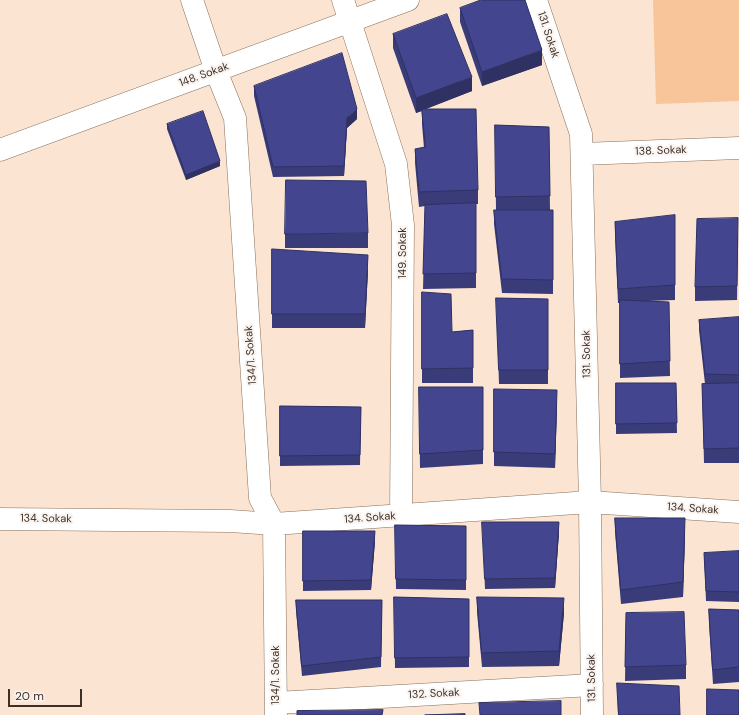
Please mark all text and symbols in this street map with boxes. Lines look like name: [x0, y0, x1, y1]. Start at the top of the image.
street label: 131. Sokak: [534, 10, 562, 60]
street label: 148. Sokak: [177, 60, 231, 90]
street label: 138. Sokak: [635, 144, 687, 158]
street label: 149. Sokak: [396, 227, 410, 279]
street label: 134/1. Sokak: [242, 325, 260, 385]
street label: 131. Sokak: [580, 330, 594, 378]
street label: 134. Sokak: [667, 501, 719, 517]
street label: 134. Sokak: [344, 510, 396, 526]
street label: 134. Sokak: [20, 512, 72, 526]
street label: 134/1. Sokak: [269, 645, 283, 705]
street label: 131. Sokak: [585, 654, 599, 702]
scale bar: [10, 681, 84, 707]
street label: 132. Sokak: [408, 686, 460, 702]
text: 20 m: [15, 688, 44, 704]

